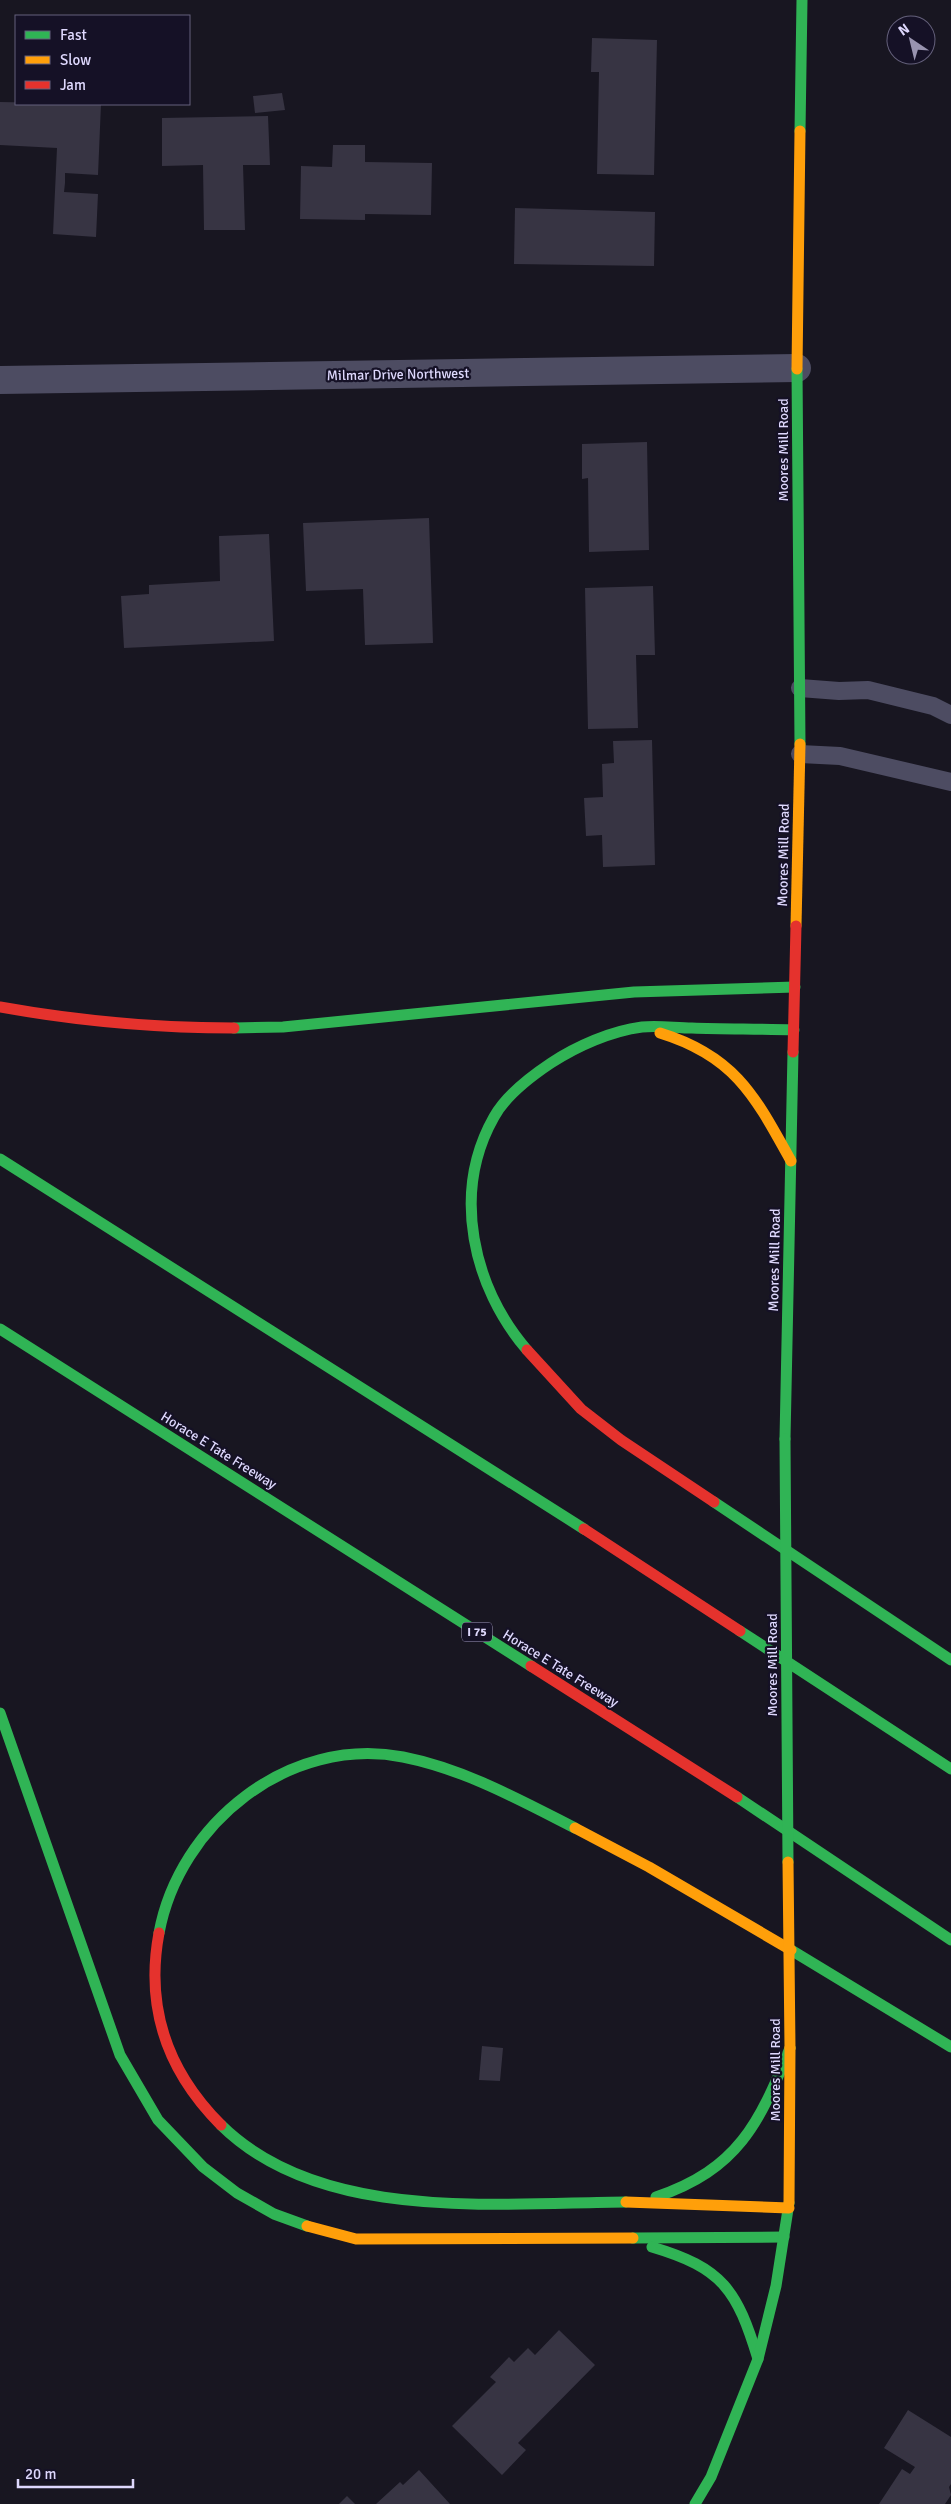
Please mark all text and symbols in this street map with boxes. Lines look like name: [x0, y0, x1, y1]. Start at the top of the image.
legend: [15, 15, 190, 105]
north arrow: [886, 15, 936, 65]
text: N: [895, 20, 913, 40]
text: Fast: [60, 26, 87, 44]
text: Slow: [60, 51, 91, 69]
text: Jam: [60, 76, 86, 94]
street label: Milmar Drive Northwest: [327, 365, 470, 384]
street label: Moores Mill Road: [775, 398, 792, 502]
street label: Moores Mill Road: [774, 803, 793, 907]
street label: Moores Mill Road: [765, 1208, 784, 1312]
street label: Horace E Tate Freeway: [158, 1408, 280, 1493]
street label: Moores Mill Road: [764, 1613, 781, 1717]
road number: I 75: [462, 1622, 492, 1641]
street label: Horace E Tate Freeway: [500, 1626, 622, 1711]
street label: Moores Mill Road: [767, 2018, 784, 2122]
scale bar: [18, 2456, 132, 2488]
text: 20 m: [25, 2465, 56, 2483]

